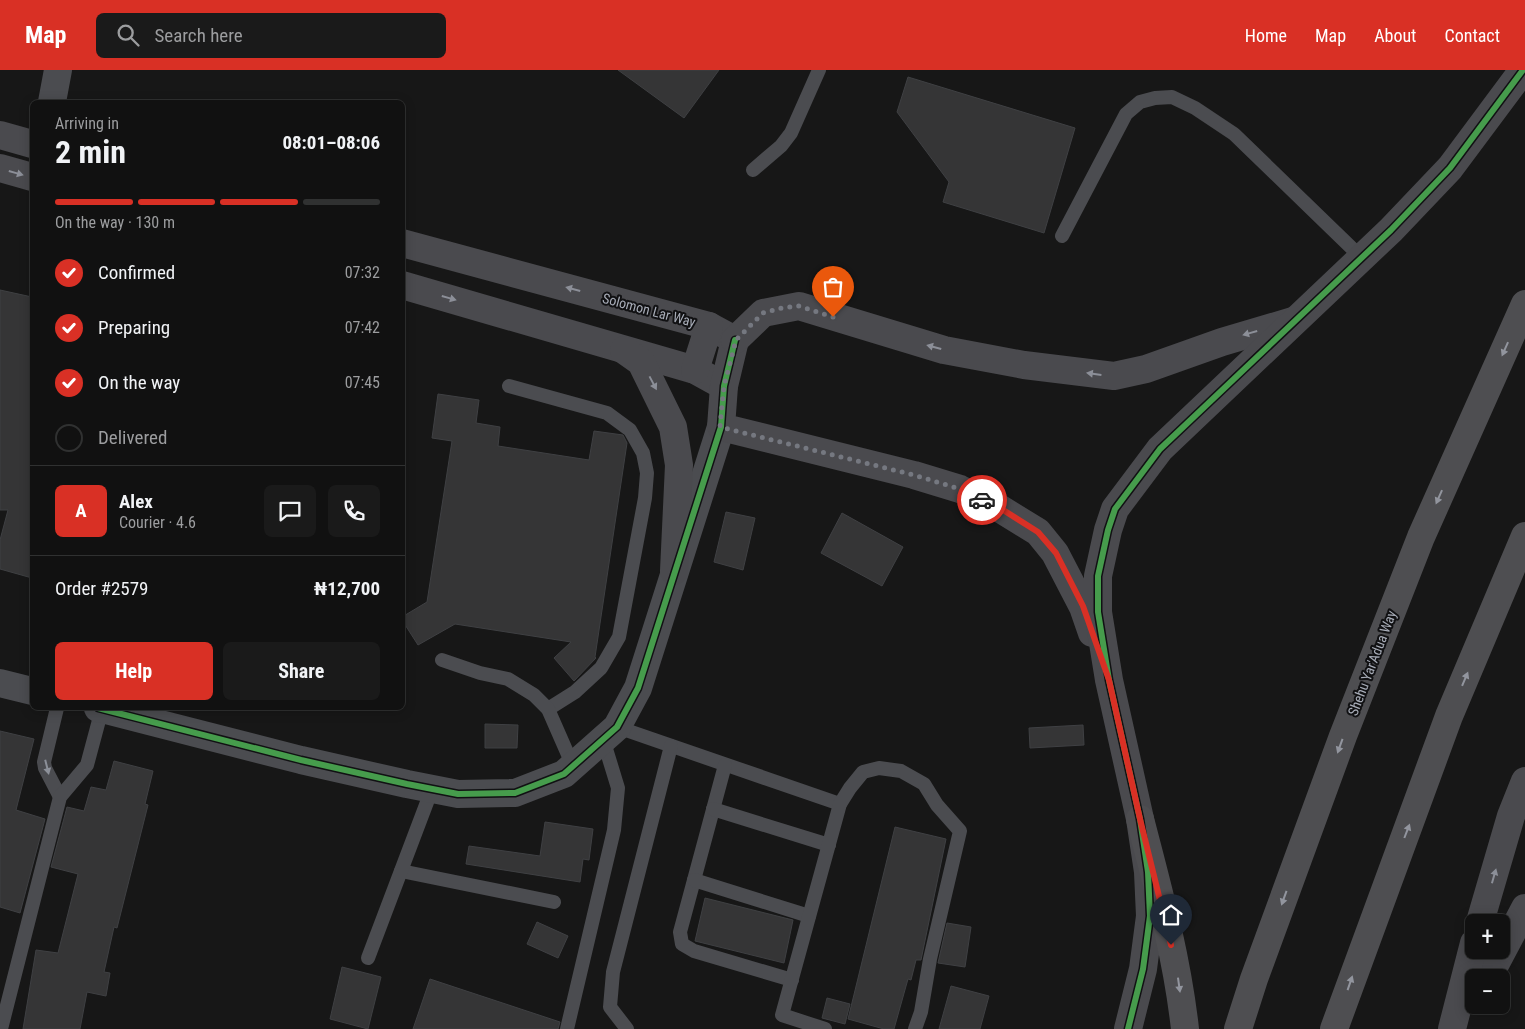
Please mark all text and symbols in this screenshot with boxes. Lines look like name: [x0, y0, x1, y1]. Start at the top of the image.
search box: [96, 13, 446, 58]
text: Map: [25, 21, 66, 49]
icon: search: [114, 21, 142, 49]
text: Search here: [154, 24, 243, 47]
text: Home: [1245, 25, 1287, 46]
text: Map: [1315, 25, 1346, 46]
text: About: [1374, 25, 1416, 46]
text: Contact: [1444, 25, 1500, 46]
text: Arriving in: [55, 114, 119, 133]
text: 08:01–08:06: [282, 131, 380, 154]
text: 2 min: [55, 133, 126, 171]
one-way arrow: [9, 169, 24, 177]
text: On the way · 130 m: [55, 213, 175, 232]
icon: check: [55, 259, 83, 287]
text: Confirmed: [98, 261, 175, 284]
text: 07:32: [345, 263, 380, 282]
pin: [812, 266, 854, 317]
icon: bag: [819, 273, 847, 301]
one-way arrow: [565, 285, 580, 293]
street label: Solomon Lar Way: [601, 290, 698, 330]
one-way arrow: [442, 295, 457, 303]
icon: check: [55, 314, 83, 342]
text: Preparing: [98, 316, 170, 339]
text: 07:42: [345, 318, 380, 337]
one-way arrow: [1242, 330, 1257, 338]
one-way arrow: [1501, 342, 1509, 356]
one-way arrow: [927, 343, 942, 351]
icon: check: [55, 369, 83, 397]
one-way arrow: [1086, 369, 1102, 377]
text: On the way: [98, 371, 180, 394]
text: 07:45: [345, 373, 380, 392]
one-way arrow: [649, 376, 657, 390]
text: Delivered: [98, 426, 167, 449]
courier: [957, 475, 1007, 525]
button: chat: [264, 485, 316, 537]
button: phone: [328, 485, 380, 537]
icon: car: [968, 486, 996, 514]
text: Alex: [119, 490, 153, 513]
one-way arrow: [1434, 490, 1442, 504]
text: A: [75, 499, 87, 522]
text: Courier · 4.6: [119, 513, 196, 532]
text: Order #2579: [55, 577, 148, 600]
text: ₦12,700: [314, 577, 380, 600]
street label: Shehu Yar'Adua Way: [1345, 608, 1399, 718]
button: Help: [55, 642, 213, 700]
button: Share: [223, 642, 380, 700]
one-way arrow: [1461, 671, 1469, 686]
one-way arrow: [1336, 738, 1343, 753]
one-way arrow: [43, 760, 51, 775]
one-way arrow: [1403, 823, 1411, 838]
one-way arrow: [1490, 868, 1498, 883]
one-way arrow: [1280, 891, 1288, 906]
pin: [1150, 894, 1192, 945]
icon: home: [1157, 901, 1185, 929]
map controls: [1465, 914, 1510, 1014]
button: +: [1465, 914, 1510, 959]
button: −: [1465, 969, 1510, 1014]
one-way arrow: [1346, 975, 1354, 990]
one-way arrow: [1175, 978, 1183, 994]

